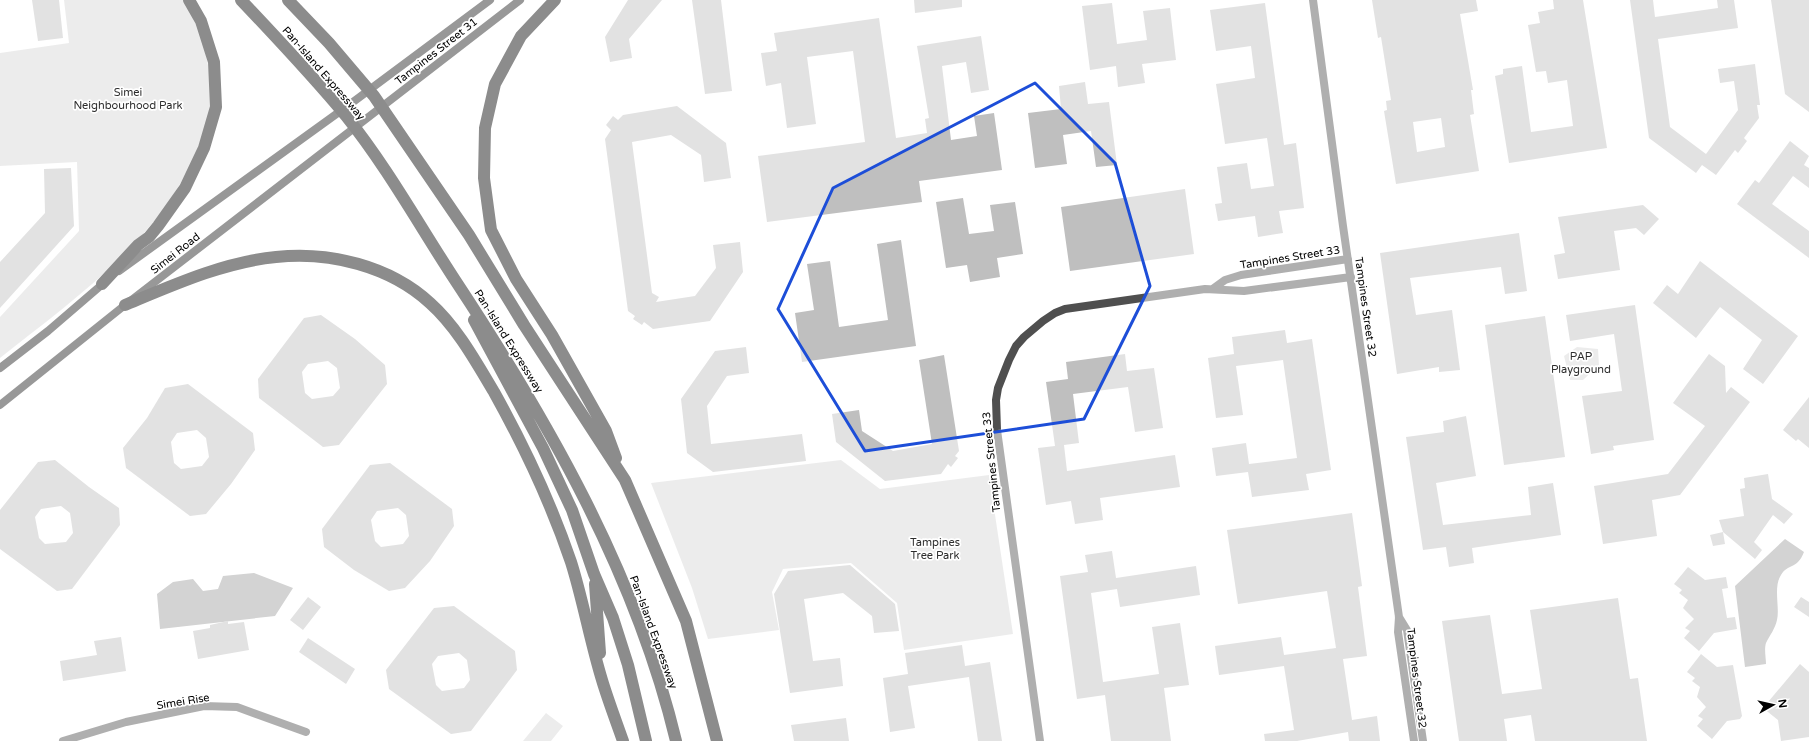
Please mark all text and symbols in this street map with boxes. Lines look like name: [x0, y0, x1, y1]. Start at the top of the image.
street label: Tampines Street 31: [393, 15, 480, 88]
street label: Pan-Island Expressway: [280, 24, 368, 123]
park label: Simei Neighbourhood Park: [73, 86, 183, 112]
street label: Simei Road: [148, 230, 203, 277]
street label: Tampines Street 33: [1239, 243, 1341, 272]
street label: Tampines Street 32: [1352, 256, 1379, 358]
street label: Pan-Island Expressway: [471, 287, 546, 395]
park label: PAP Playground: [1551, 350, 1611, 376]
street label: Tampines Street 33: [980, 411, 1003, 513]
park label: Tampines Tree Park: [910, 536, 960, 562]
street label: Pan-Island Expressway: [627, 574, 680, 691]
street label: Tampines Street 32: [1404, 627, 1429, 729]
north arrow: [1753, 685, 1793, 725]
street label: Simei Rise: [156, 691, 210, 712]
text: N: [1775, 698, 1789, 709]

